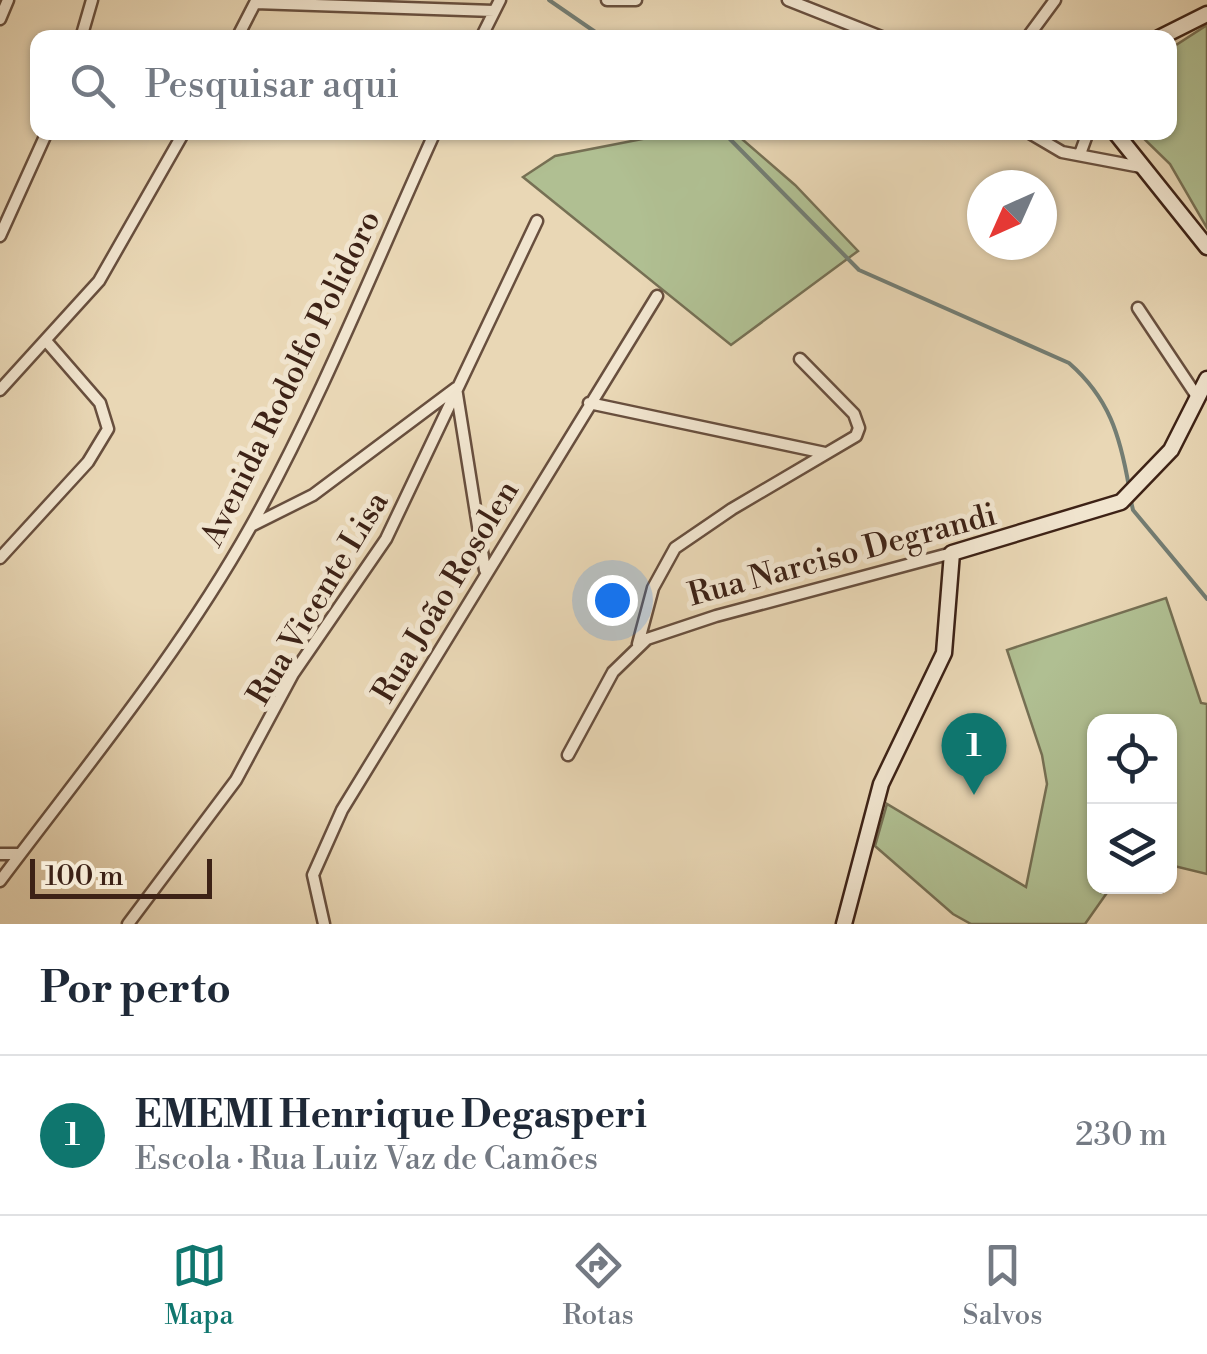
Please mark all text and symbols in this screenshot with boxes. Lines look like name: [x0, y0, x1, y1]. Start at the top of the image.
search box: [30, 30, 1177, 140]
icon: search: [65, 58, 120, 113]
text: Pesquisar aqui: [145, 62, 399, 109]
north arrow: [967, 170, 1057, 260]
street label: Avenida Rodolfo Polidoro: [192, 204, 390, 554]
street label: Rua João Rosolen: [364, 473, 528, 710]
street label: Rua Vicente Lisa: [238, 484, 398, 712]
street label: Rua Narciso Degrandi: [684, 495, 1001, 615]
your location: [587, 575, 638, 626]
pin: 1: [942, 712, 1006, 795]
map controls: [1087, 714, 1177, 894]
button: locate: [1087, 714, 1177, 804]
button: layers: [1087, 804, 1177, 894]
scale bar: [30, 854, 212, 898]
text: 100 m: [45, 859, 124, 894]
text: Por perto: [40, 963, 231, 1016]
text: EMEMI Henrique Degasperi: [135, 1092, 647, 1139]
text: 1: [65, 1115, 80, 1155]
text: 230 m: [1075, 1115, 1167, 1155]
text: Escola · Rua Luiz Vaz de Camões: [135, 1139, 598, 1179]
tab: Mapa: [164, 1238, 234, 1333]
tab: Rotas: [562, 1238, 634, 1333]
tab: Salvos: [963, 1238, 1043, 1333]

